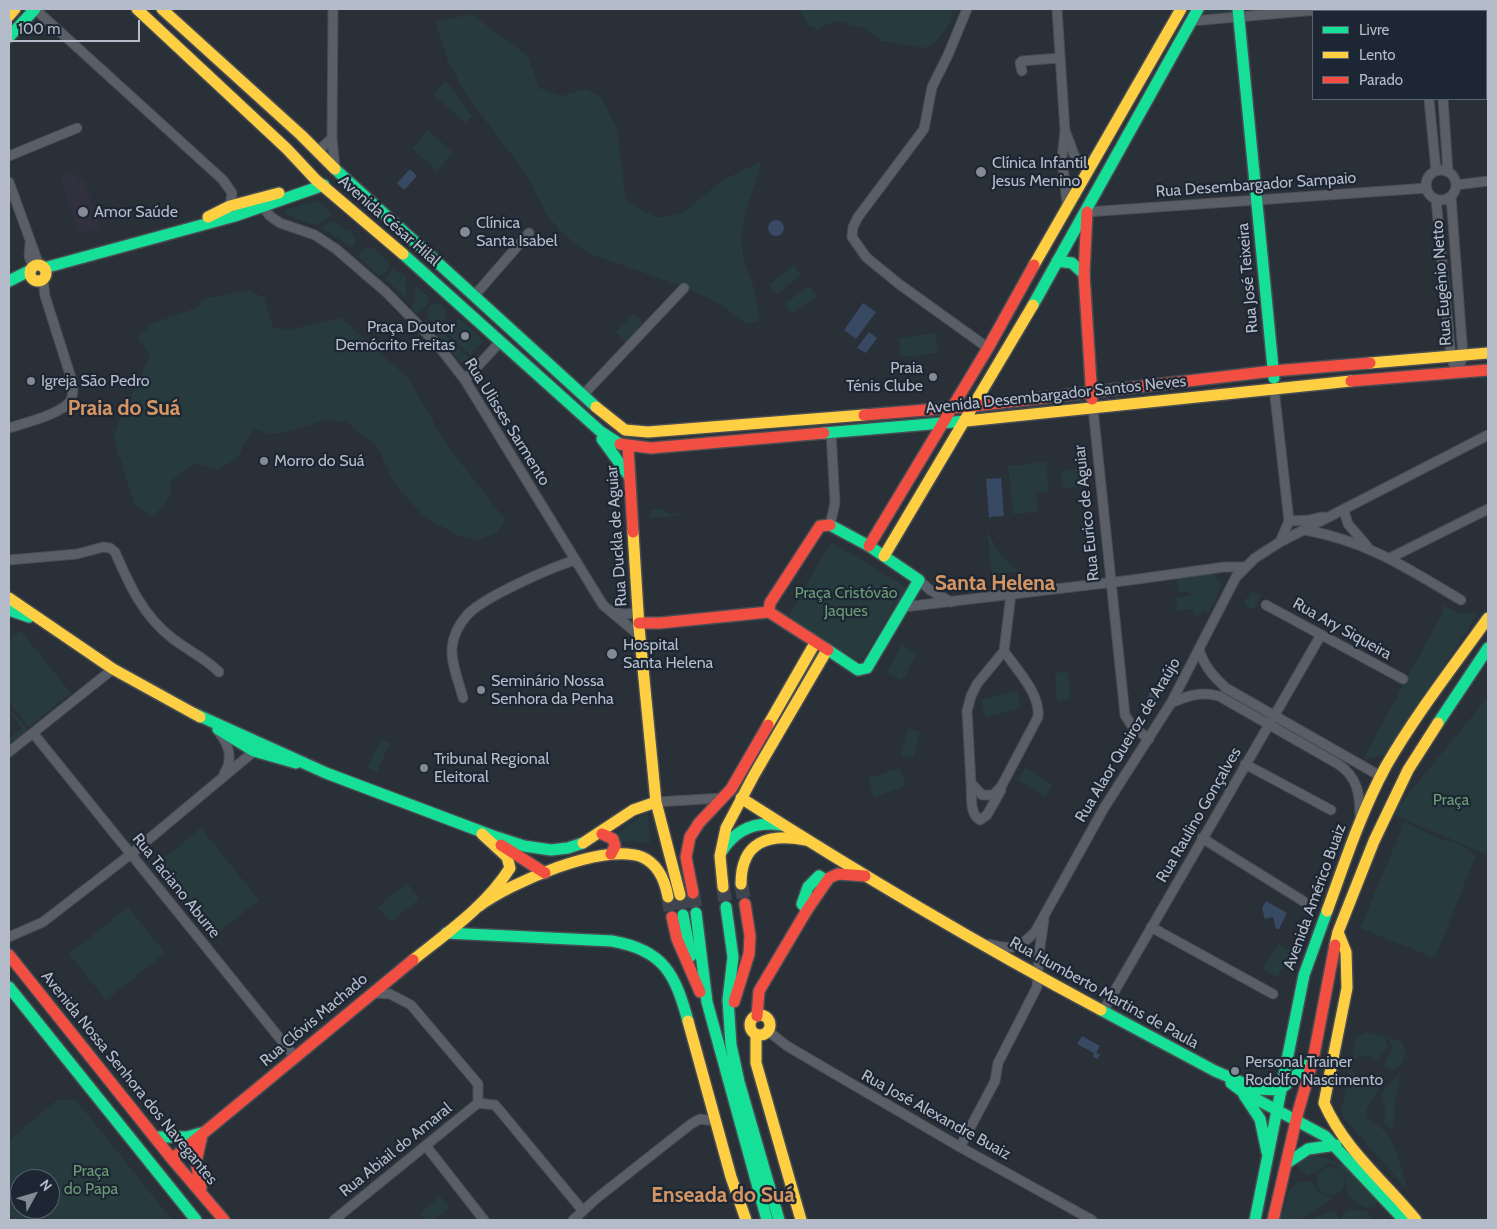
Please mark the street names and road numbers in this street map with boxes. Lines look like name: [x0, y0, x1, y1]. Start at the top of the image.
street label: Rua Desembargador Sampaio: [1155, 168, 1357, 202]
street label: Avenida César Hilal: [334, 172, 444, 270]
street label: Rua Eugênio Netto: [1428, 220, 1456, 346]
street label: Rua José Teixeira: [1234, 222, 1262, 334]
street label: Rua Ulisses Sarmento: [460, 355, 554, 489]
street label: Avenida Desembargador Santos Neves: [925, 372, 1187, 418]
street label: Rua Eurico de Aguiar: [1070, 444, 1104, 582]
street label: Rua Duckla de Aguiar: [602, 465, 632, 607]
street label: Rua Ary Siqueira: [1289, 594, 1395, 664]
street label: Rua Alaor Queiroz de Araújo: [1071, 654, 1185, 826]
street label: Rua Raulino Gonçalves: [1152, 744, 1246, 886]
street label: Avenida Américo Buaiz: [1280, 821, 1350, 973]
street label: Rua Taciano Aburre: [128, 830, 224, 942]
street label: Rua Humberto Martins de Paula: [1006, 933, 1202, 1053]
street label: Avenida Nossa Senhora dos Navegantes: [37, 967, 221, 1189]
street label: Rua Clóvis Machado: [256, 969, 372, 1071]
street label: Rua José Alexandre Buaiz: [858, 1066, 1014, 1164]
street label: Rua Abiail do Amaral: [336, 1099, 456, 1201]

